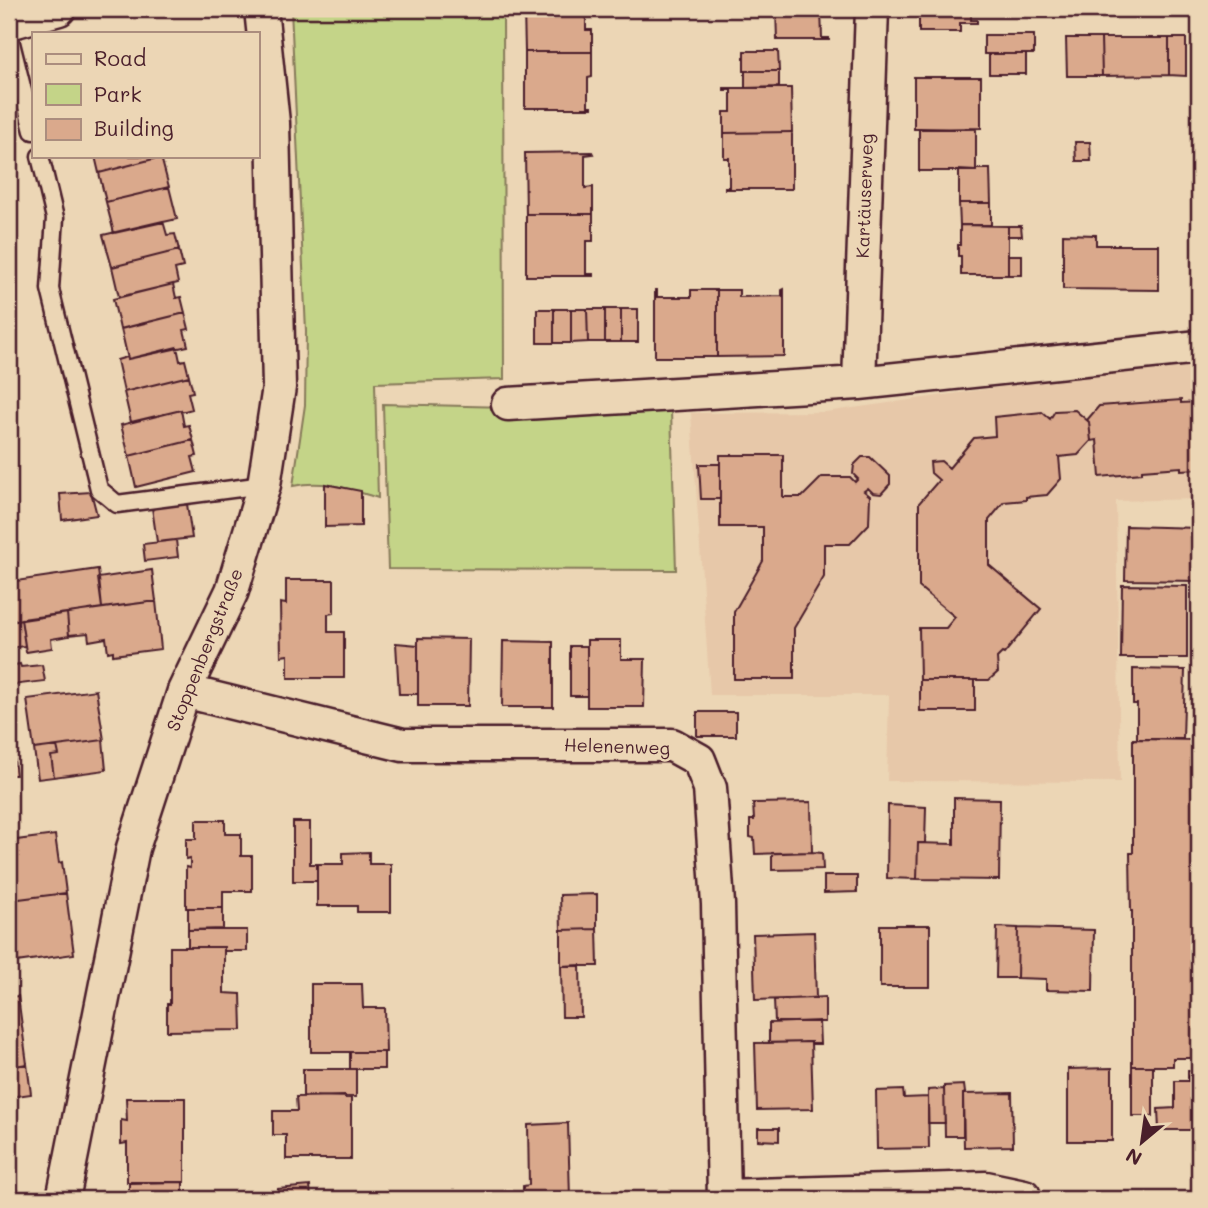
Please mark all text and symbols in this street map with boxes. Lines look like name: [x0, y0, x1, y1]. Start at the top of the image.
legend: [32, 32, 259, 158]
text: Road: [94, 44, 146, 71]
text: Park: [94, 80, 142, 107]
text: Building: [94, 114, 174, 141]
street label: Kartäuserweg: [850, 133, 878, 259]
street label: Stoppenbergstraße: [160, 565, 248, 735]
street label: Helenenweg: [564, 732, 671, 760]
north arrow: [1106, 1106, 1176, 1176]
text: N: [1121, 1143, 1146, 1172]

